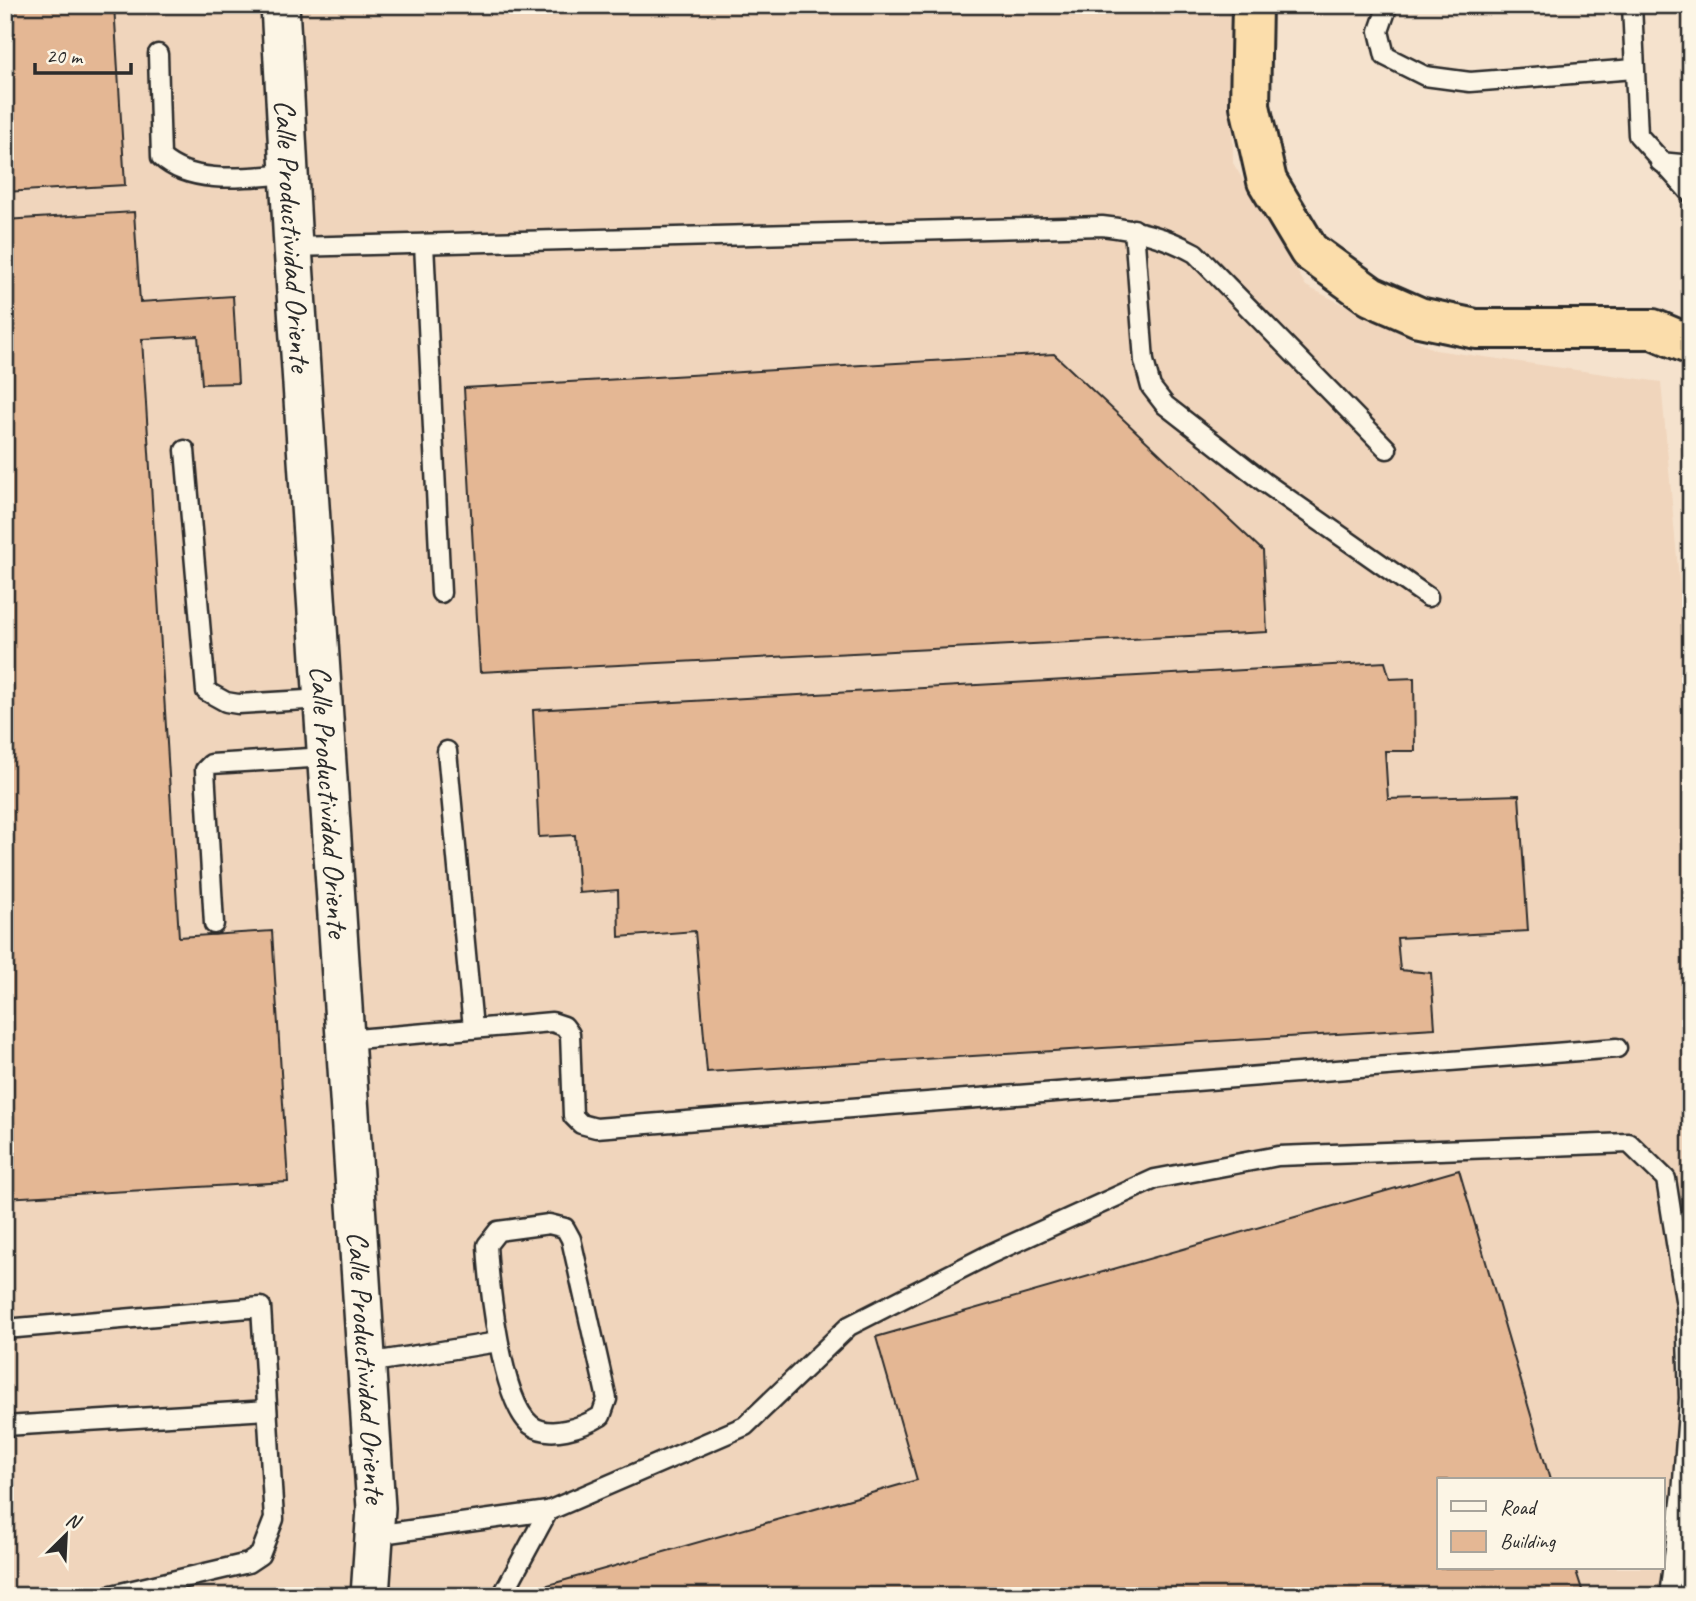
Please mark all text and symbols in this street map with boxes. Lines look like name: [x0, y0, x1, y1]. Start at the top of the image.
scale bar: [35, 32, 131, 76]
text: 20 m: [46, 43, 84, 69]
street label: Calle Productividad Oriente: [266, 99, 320, 375]
street label: Calle Productividad Oriente: [302, 664, 358, 941]
street label: Calle Productividad Oriente: [339, 1230, 395, 1507]
legend: [1437, 1478, 1664, 1570]
text: Road: [1500, 1494, 1539, 1520]
north arrow: [32, 1500, 102, 1570]
text: N: [62, 1507, 86, 1535]
text: Building: [1500, 1528, 1557, 1554]

